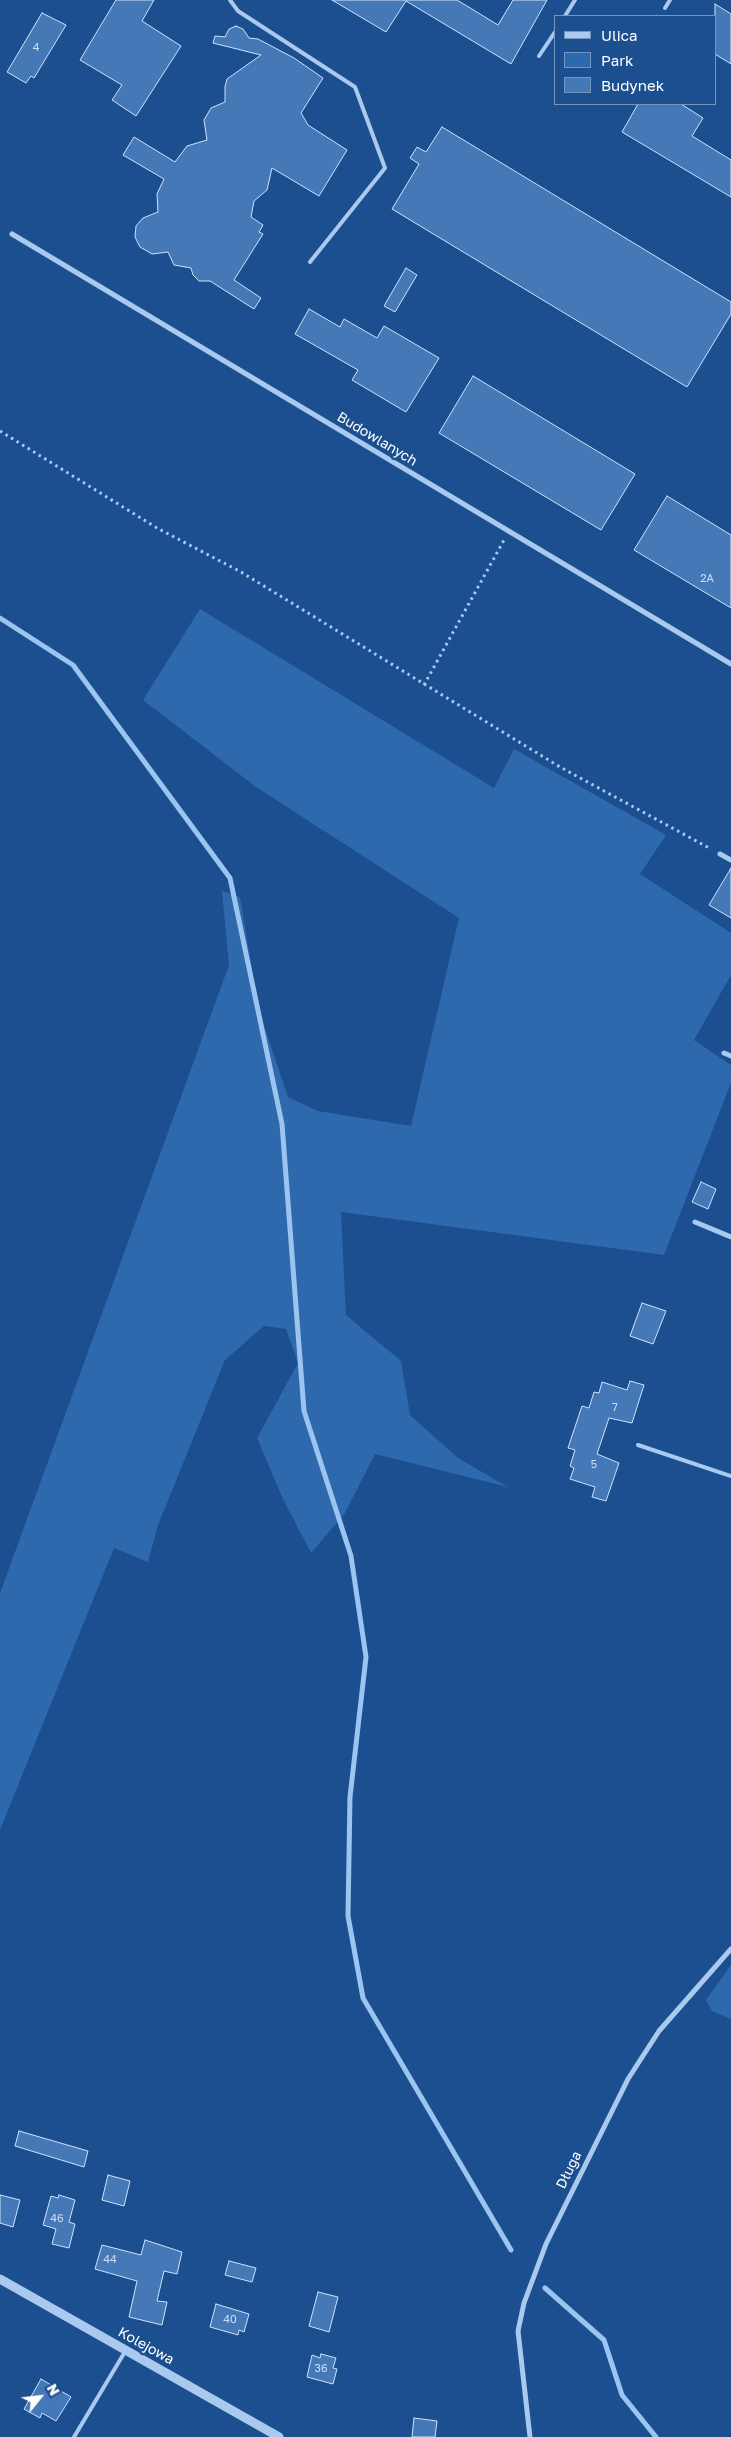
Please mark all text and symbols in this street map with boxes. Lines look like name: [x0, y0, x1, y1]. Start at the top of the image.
legend: [554, 15, 716, 105]
text: Ulica: [601, 26, 637, 44]
house number: 4: [33, 41, 39, 55]
text: Park: [601, 51, 633, 69]
text: Budynek: [601, 76, 664, 94]
street label: Budowlanych: [334, 408, 420, 470]
house number: 2A: [700, 572, 714, 586]
house number: 7: [612, 1401, 618, 1415]
house number: 5: [591, 1458, 597, 1472]
street label: Długa: [553, 2148, 585, 2192]
house number: 46: [50, 2212, 64, 2226]
house number: 44: [103, 2253, 117, 2267]
house number: 40: [223, 2313, 237, 2327]
street label: Kolejowa: [115, 2324, 177, 2368]
house number: 36: [314, 2362, 328, 2376]
north arrow: [15, 2372, 65, 2422]
text: N: [44, 2381, 64, 2398]

